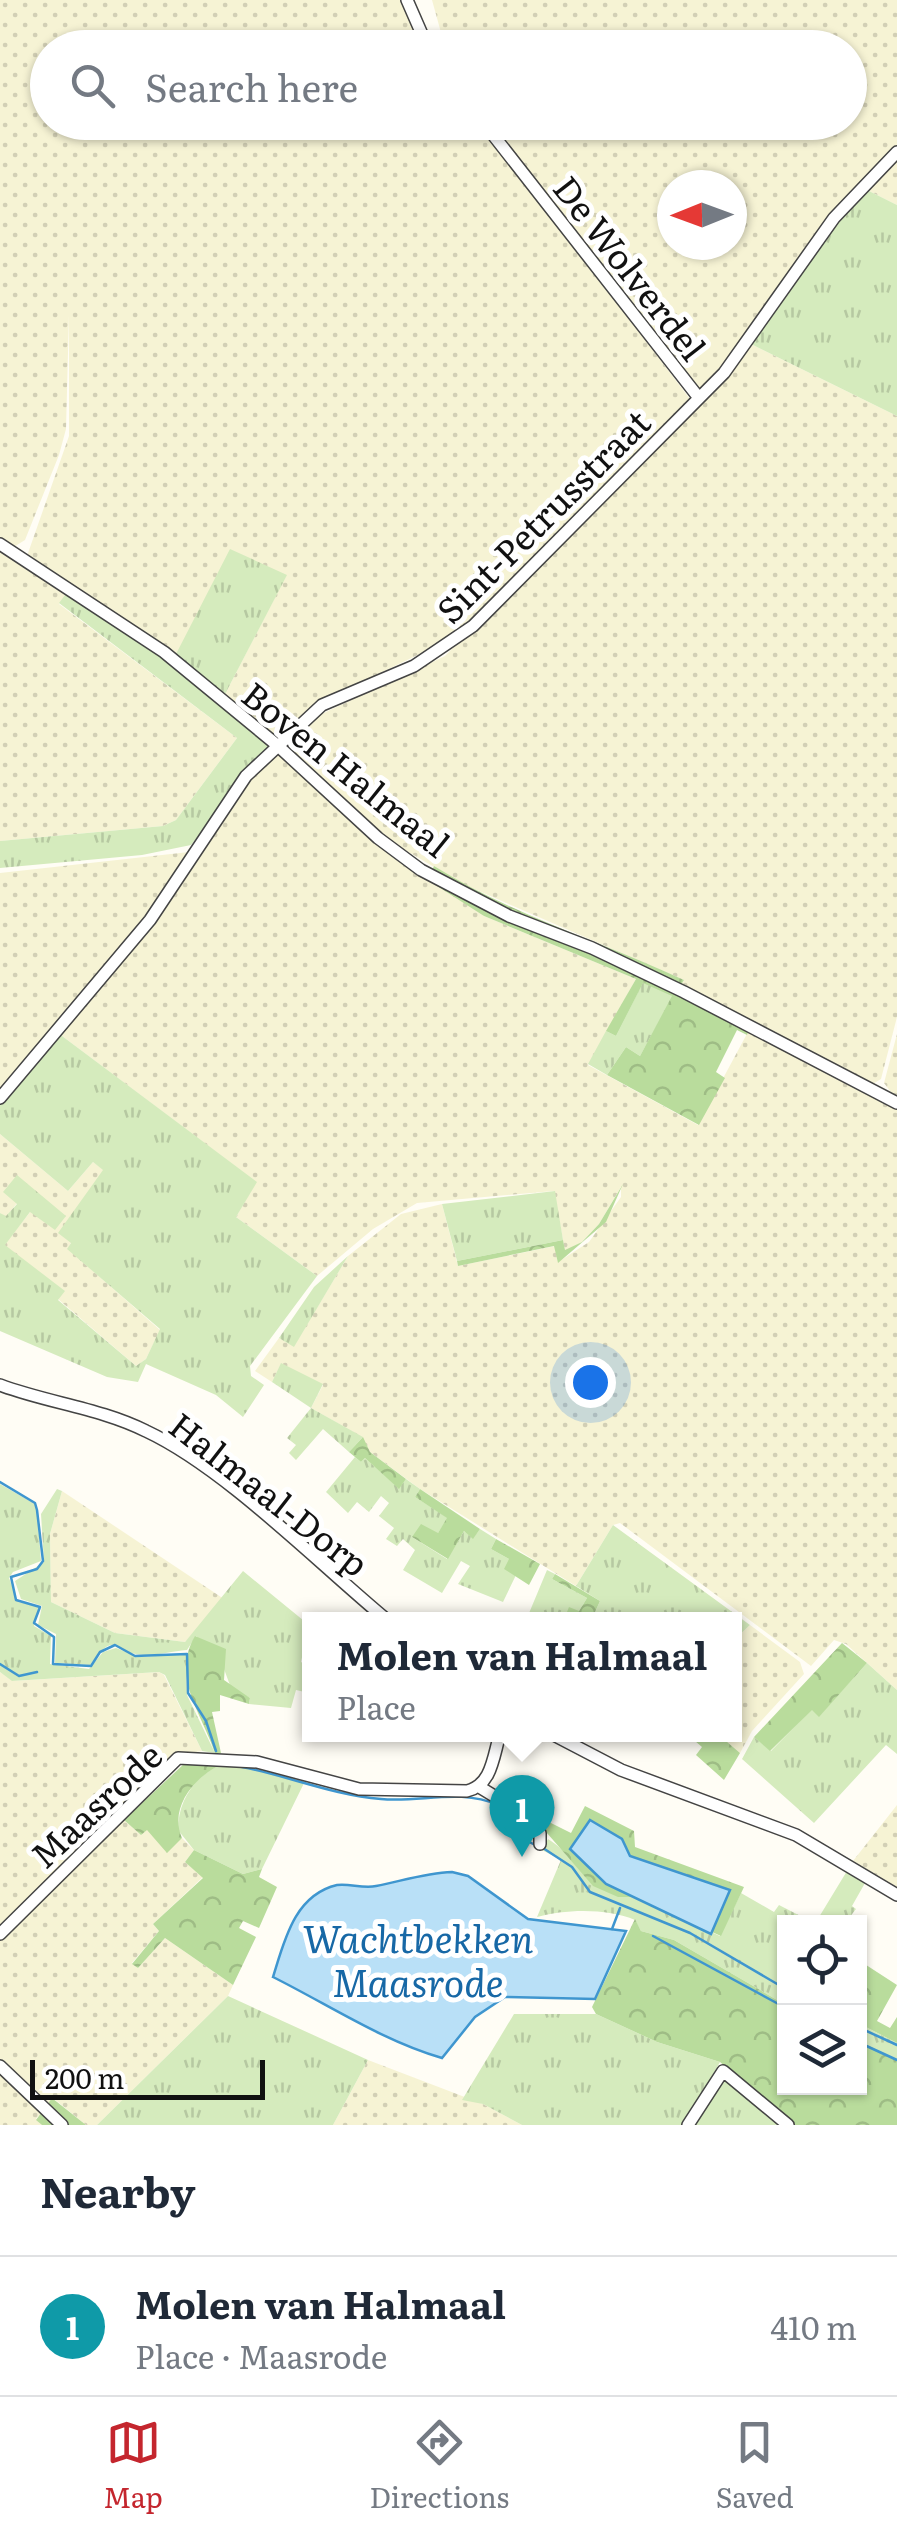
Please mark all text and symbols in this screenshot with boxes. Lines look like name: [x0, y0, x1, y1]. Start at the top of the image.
search box: [30, 30, 867, 140]
text: Search here: [145, 57, 358, 114]
icon: search: [65, 58, 120, 113]
street label: De Wolverdel: [542, 164, 720, 370]
north arrow: [657, 170, 747, 260]
street label: Sint-Petrusstraat: [423, 396, 661, 634]
street label: Boven Halmaal: [232, 668, 462, 868]
your location: [565, 1357, 616, 1408]
street label: Halmaal-Dorp: [159, 1398, 381, 1588]
popup: [302, 1612, 742, 1742]
text: Molen van Halmaal: [336, 1625, 708, 1682]
text: Place: [336, 1682, 416, 1730]
street label: Maasrode: [17, 1729, 173, 1879]
pin: 1: [490, 1774, 554, 1857]
water label: Wachtbekken Maasrode: [303, 1908, 534, 2009]
map controls: [777, 1915, 867, 2095]
button: locate: [777, 1915, 867, 2005]
button: layers: [777, 2005, 867, 2095]
scale bar: [30, 2055, 265, 2100]
text: 200 m: [45, 2056, 124, 2098]
text: Nearby: [40, 2159, 196, 2221]
text: Molen van Halmaal: [135, 2274, 506, 2331]
text: 1: [66, 2302, 79, 2350]
text: 410 m: [770, 2302, 857, 2350]
text: Place · Maasrode: [135, 2331, 387, 2379]
tab: Map: [103, 2415, 163, 2517]
tab: Directions: [369, 2415, 509, 2517]
tab: Saved: [716, 2415, 794, 2517]

